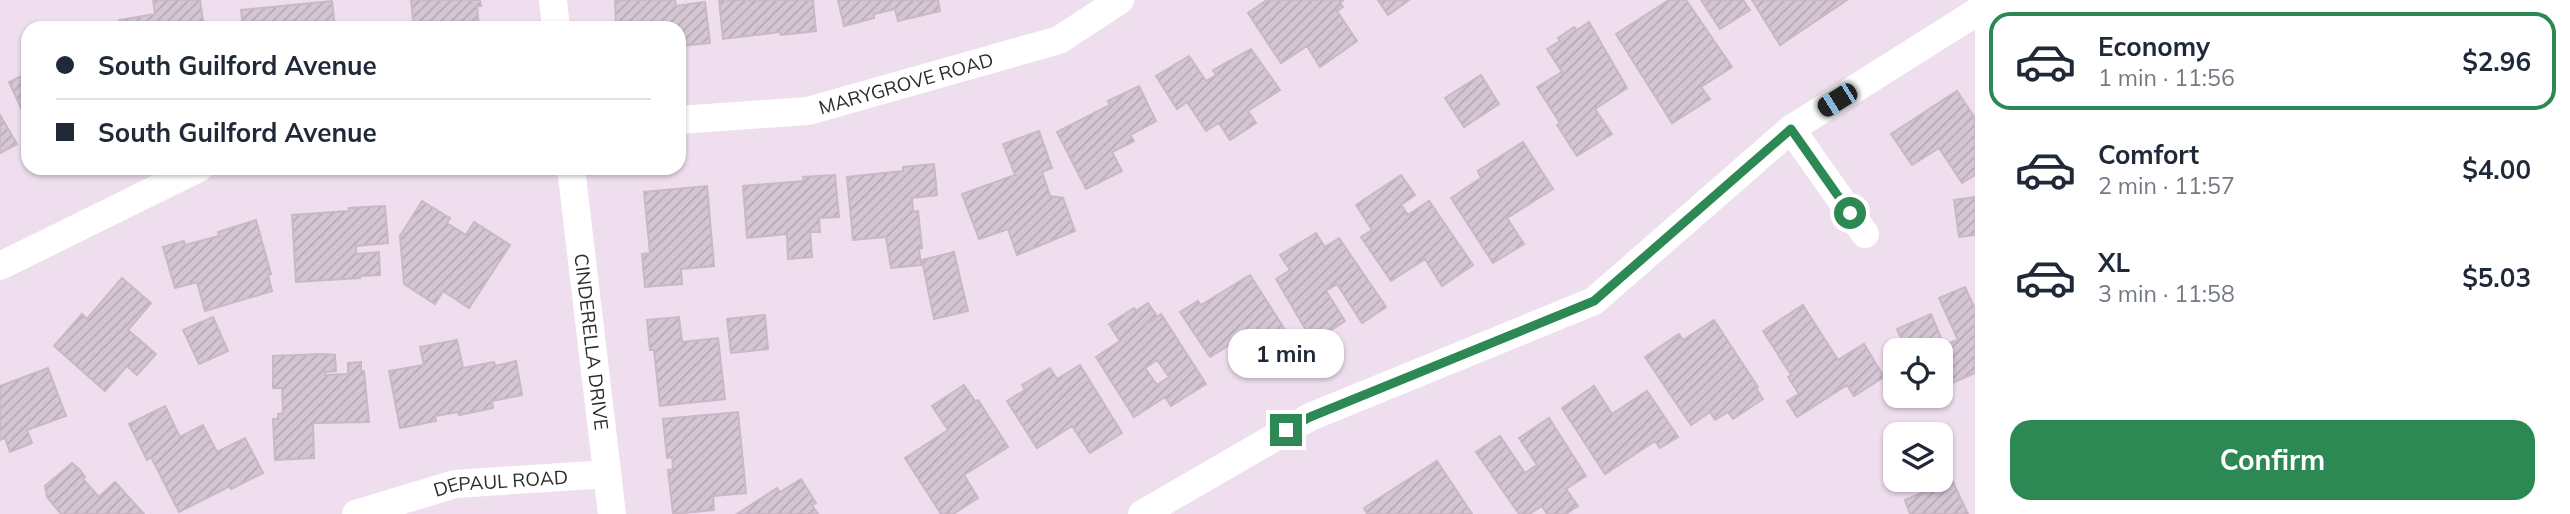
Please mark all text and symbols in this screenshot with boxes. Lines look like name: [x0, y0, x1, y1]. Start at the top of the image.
icon: car: [2014, 30, 2077, 93]
text: Economy: [2098, 30, 2210, 63]
text: $2.96: [2462, 45, 2531, 78]
street label: MARYGROVE ROAD: [816, 47, 996, 119]
text: South Guilford Avenue: [98, 49, 377, 82]
text: 1 min · 11:56: [2098, 63, 2235, 92]
car: [1814, 80, 1861, 120]
text: South Guilford Avenue: [98, 116, 377, 149]
icon: car: [2014, 138, 2077, 201]
text: Comfort: [2098, 138, 2199, 171]
text: $4.00: [2462, 153, 2531, 186]
text: 2 min · 11:57: [2098, 171, 2235, 200]
route start: [1834, 197, 1866, 229]
icon: car: [2014, 246, 2077, 309]
text: XL: [2098, 246, 2130, 279]
street label: CINDERELLA DRIVE: [569, 252, 614, 432]
text: $5.03: [2462, 261, 2531, 294]
text: 3 min · 11:58: [2098, 279, 2235, 308]
callout: 1 min: [1228, 328, 1344, 378]
map controls: [1883, 338, 1953, 492]
button: locate: [1883, 338, 1953, 408]
text: 1 min: [1256, 339, 1316, 368]
route end: [1270, 414, 1302, 446]
button: Confirm: [2010, 420, 2535, 500]
button: layers: [1883, 422, 1953, 492]
street label: DEPAUL ROAD: [430, 465, 569, 502]

